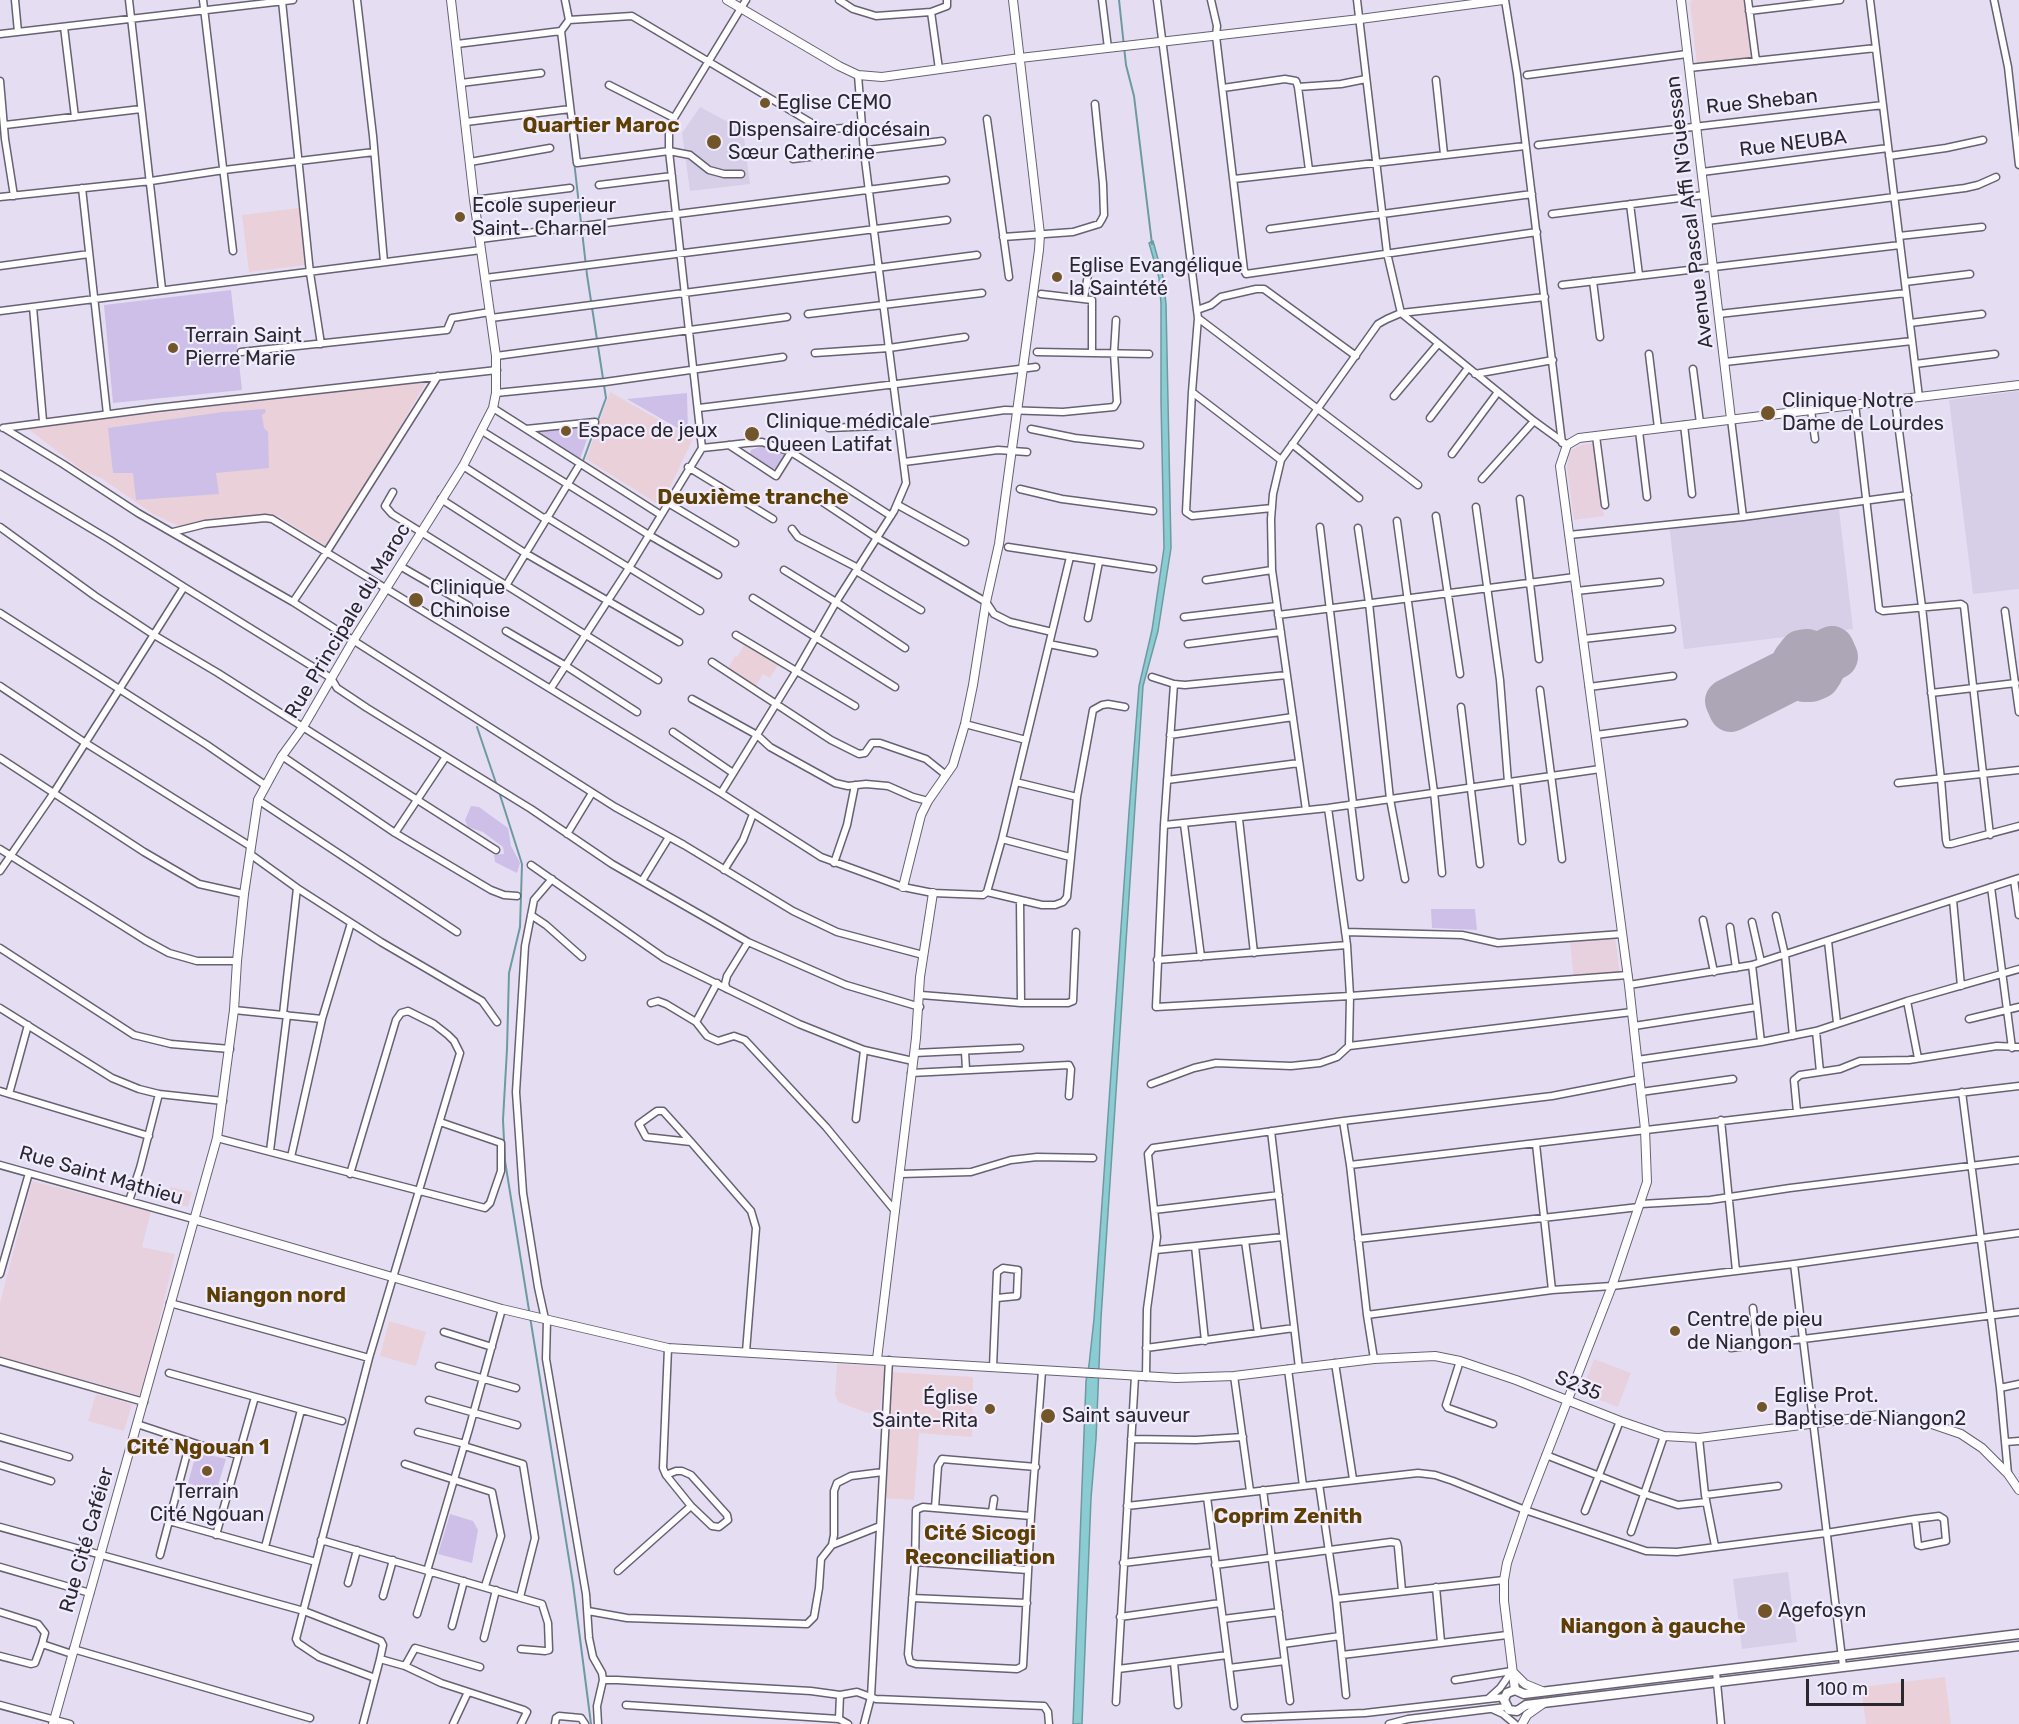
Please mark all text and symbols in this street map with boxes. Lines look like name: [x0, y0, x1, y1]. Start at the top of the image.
street label: Avenue Pascal Affi N'Guessan: [1661, 74, 1719, 350]
street label: Rue Sheban: [1705, 84, 1819, 120]
place label: Eglise CEMO: [777, 91, 892, 115]
marker: Eglise CEMO: [758, 96, 772, 110]
district label: Quartier Maroc: [522, 113, 680, 139]
place label: Dispensaire diocésain Sœur Catherine: [728, 118, 930, 165]
street label: Rue NEUBA: [1738, 126, 1848, 162]
marker: Dispensaire diocésain Sœur Catherine: [705, 133, 723, 151]
place label: Ecole superieur Saint- Charnel: [472, 194, 616, 241]
marker: Ecole superieur Saint- Charnel: [453, 210, 467, 224]
place label: Eglise Evangélique la Saintété: [1069, 254, 1243, 301]
marker: Eglise Evangélique la Saintété: [1050, 270, 1064, 284]
place label: Terrain Saint Pierre Marie: [185, 324, 302, 371]
marker: Terrain Saint Pierre Marie: [166, 341, 180, 355]
place label: Clinique Notre Dame de Lourdes: [1782, 389, 1944, 436]
marker: Clinique Notre Dame de Lourdes: [1759, 404, 1777, 422]
place label: Clinique médicale Queen Latifat: [766, 410, 930, 457]
place label: Espace de jeux: [578, 419, 718, 443]
marker: Espace de jeux: [559, 424, 573, 438]
marker: Clinique médicale Queen Latifat: [743, 425, 761, 443]
district label: Deuxième tranche: [657, 485, 849, 511]
street label: Rue Principale du Maroc: [280, 519, 416, 723]
place label: Clinique Chinoise: [430, 576, 510, 623]
marker: Clinique Chinoise: [407, 591, 425, 609]
street label: Rue Saint Mathieu: [16, 1141, 186, 1211]
district label: Niangon nord: [206, 1283, 346, 1309]
place label: Centre de pieu de Niangon: [1687, 1308, 1823, 1355]
marker: Centre de pieu de Niangon: [1668, 1324, 1682, 1338]
street label: S235: [1551, 1366, 1605, 1406]
place label: Eglise Prot. Baptise de Niangon2: [1774, 1384, 1966, 1431]
place label: Église Sainte-Rita: [872, 1386, 978, 1433]
marker: Eglise Prot. Baptise de Niangon2: [1755, 1400, 1769, 1414]
marker: Église Sainte-Rita: [983, 1402, 997, 1416]
place label: Saint sauveur: [1062, 1404, 1190, 1428]
marker: Saint sauveur: [1039, 1407, 1057, 1425]
district label: Cité Ngouan 1: [126, 1435, 270, 1461]
marker: Terrain Cité Ngouan: [200, 1464, 214, 1478]
street label: Rue Cité Caféier: [55, 1465, 119, 1615]
place label: Terrain Cité Ngouan: [150, 1480, 264, 1527]
district label: Coprim Zenith: [1213, 1504, 1363, 1530]
district label: Cité Sicogi Reconciliation: [905, 1521, 1055, 1571]
place label: Agefosyn: [1778, 1599, 1866, 1623]
marker: Agefosyn: [1756, 1602, 1774, 1620]
district label: Niangon à gauche: [1560, 1614, 1746, 1640]
scale bar: [1809, 1667, 1906, 1705]
text: 100 m: [1817, 1678, 1868, 1700]

